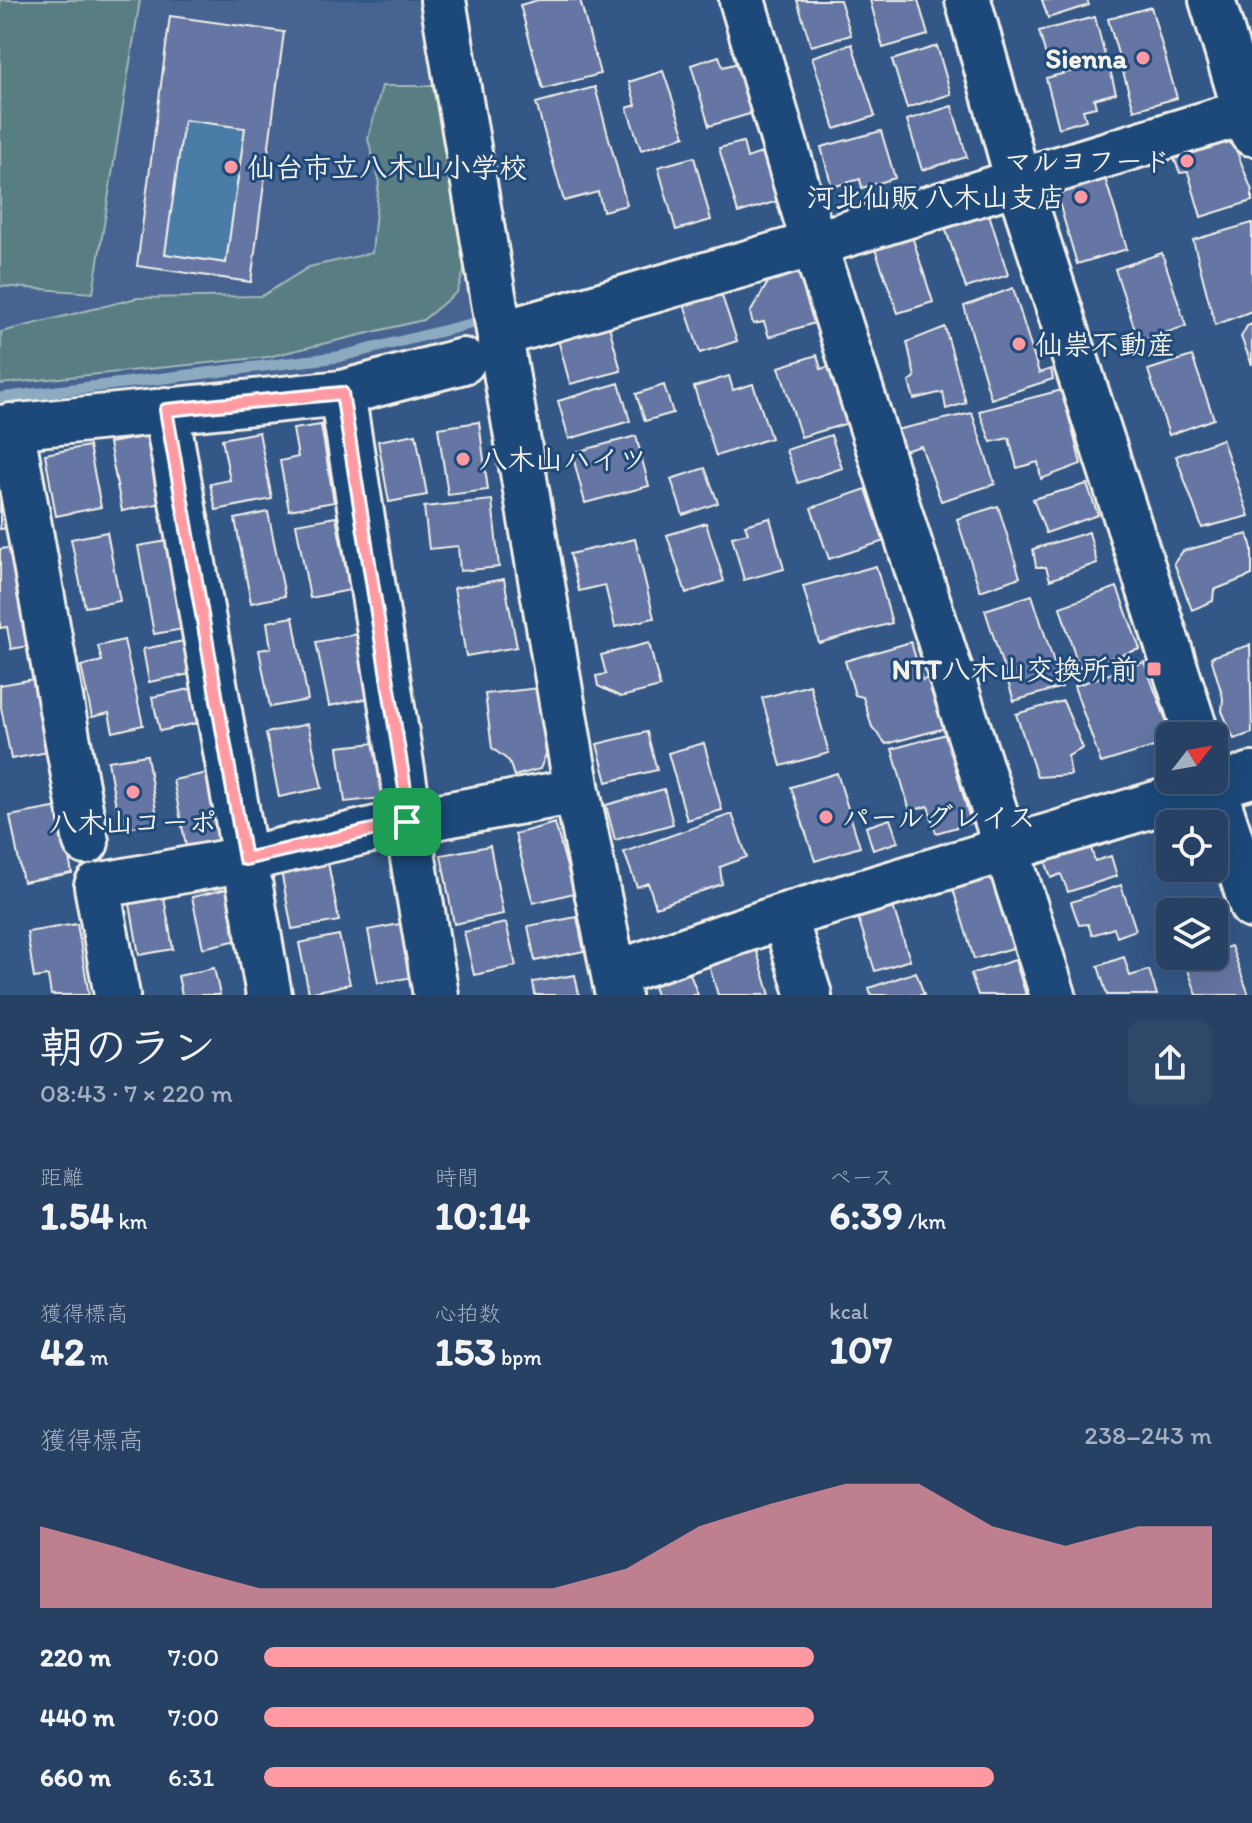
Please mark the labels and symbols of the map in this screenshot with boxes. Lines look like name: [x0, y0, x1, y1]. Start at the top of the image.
place label: Sienna: [1046, 41, 1127, 75]
marker: Sienna: [1134, 49, 1152, 67]
place label: マルヨフード: [1004, 144, 1171, 178]
place label: 仙台市立八木山小学校: [247, 150, 527, 184]
marker: マルヨフード: [1178, 152, 1196, 170]
marker: 仙台市立八木山小学校: [222, 158, 240, 176]
place label: 河北仙販 八木山支店: [807, 180, 1065, 214]
marker: 河北仙販 八木山支店: [1072, 188, 1090, 206]
place label: 仙祟不動産: [1035, 327, 1175, 361]
marker: 仙祟不動産: [1010, 335, 1028, 353]
place label: 八木山ハイツ: [479, 442, 647, 476]
marker: 八木山ハイツ: [454, 450, 472, 468]
place label: NTT八木山交換所前: [892, 652, 1138, 686]
marker: NTT八木山交換所前: [1145, 660, 1163, 678]
north arrow: [1156, 722, 1228, 794]
marker: 八木山コーポ: [124, 783, 142, 801]
pin: [373, 788, 441, 856]
place label: パールグレイス: [842, 800, 1036, 834]
place label: 八木山コーポ: [49, 805, 217, 839]
marker: パールグレイス: [817, 808, 835, 826]

